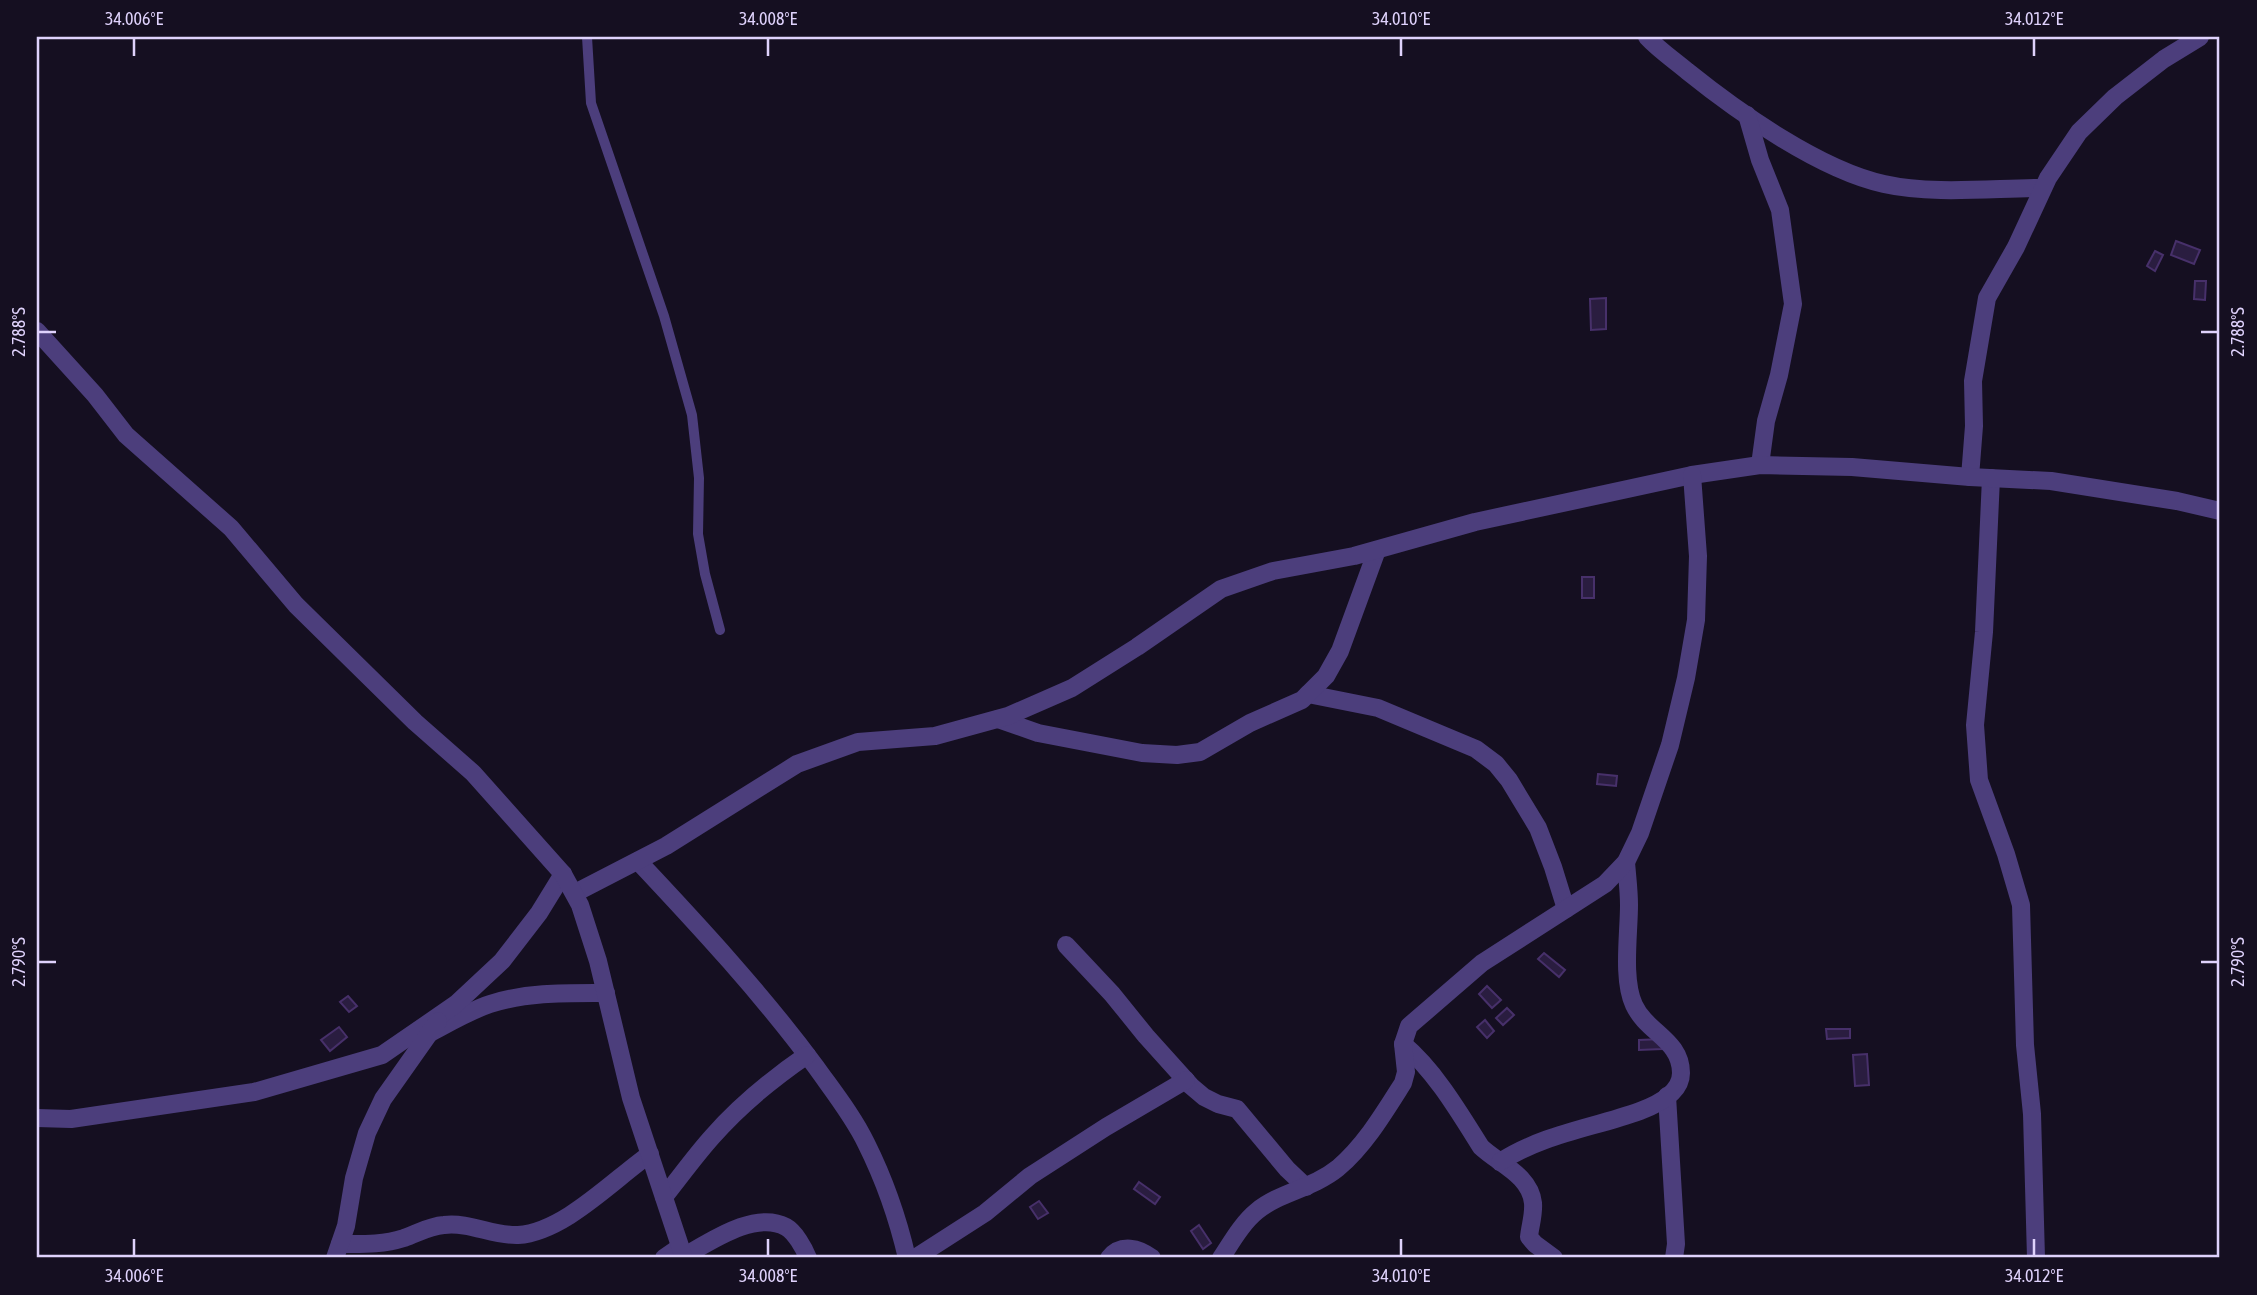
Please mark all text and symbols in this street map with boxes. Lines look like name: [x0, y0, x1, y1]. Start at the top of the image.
text: 34.006°E: [105, 8, 163, 29]
text: 34.008°E: [739, 8, 797, 29]
text: 34.010°E: [1372, 8, 1430, 29]
text: 34.012°E: [2005, 8, 2063, 29]
text: 2.788°S: [8, 307, 29, 357]
text: 2.788°S: [2227, 307, 2248, 357]
text: 2.790°S: [8, 937, 29, 987]
text: 2.790°S: [2227, 937, 2248, 987]
text: 34.006°E: [105, 1265, 163, 1286]
text: 34.008°E: [739, 1265, 797, 1286]
text: 34.010°E: [1372, 1265, 1430, 1286]
text: 34.012°E: [2005, 1265, 2063, 1286]

